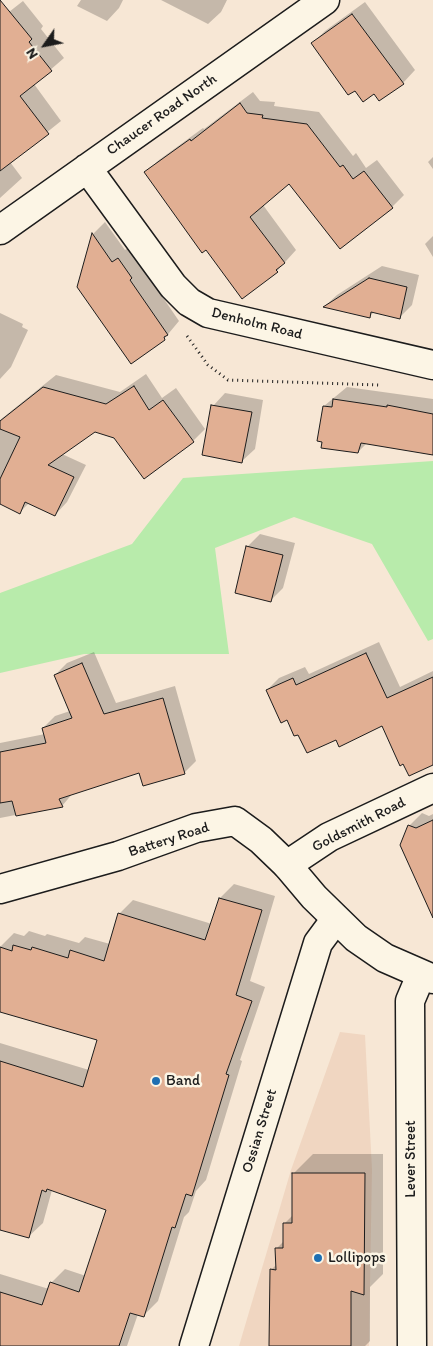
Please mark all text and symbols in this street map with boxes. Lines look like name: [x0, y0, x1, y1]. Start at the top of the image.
north arrow: [20, 20, 70, 70]
text: N: [22, 45, 42, 62]
street label: Chaucer Road North: [104, 70, 220, 160]
street label: Denholm Road: [210, 304, 304, 344]
street label: Goldsmith Road: [309, 794, 409, 856]
street label: Battery Road: [126, 818, 212, 862]
place label: Band: [166, 1072, 200, 1090]
marker: Band: [150, 1075, 162, 1087]
street label: Ossian Street: [239, 1087, 281, 1175]
street label: Lever Street: [402, 1120, 420, 1198]
place label: Lollipops: [328, 1249, 386, 1267]
marker: Lollipops: [312, 1252, 324, 1264]

